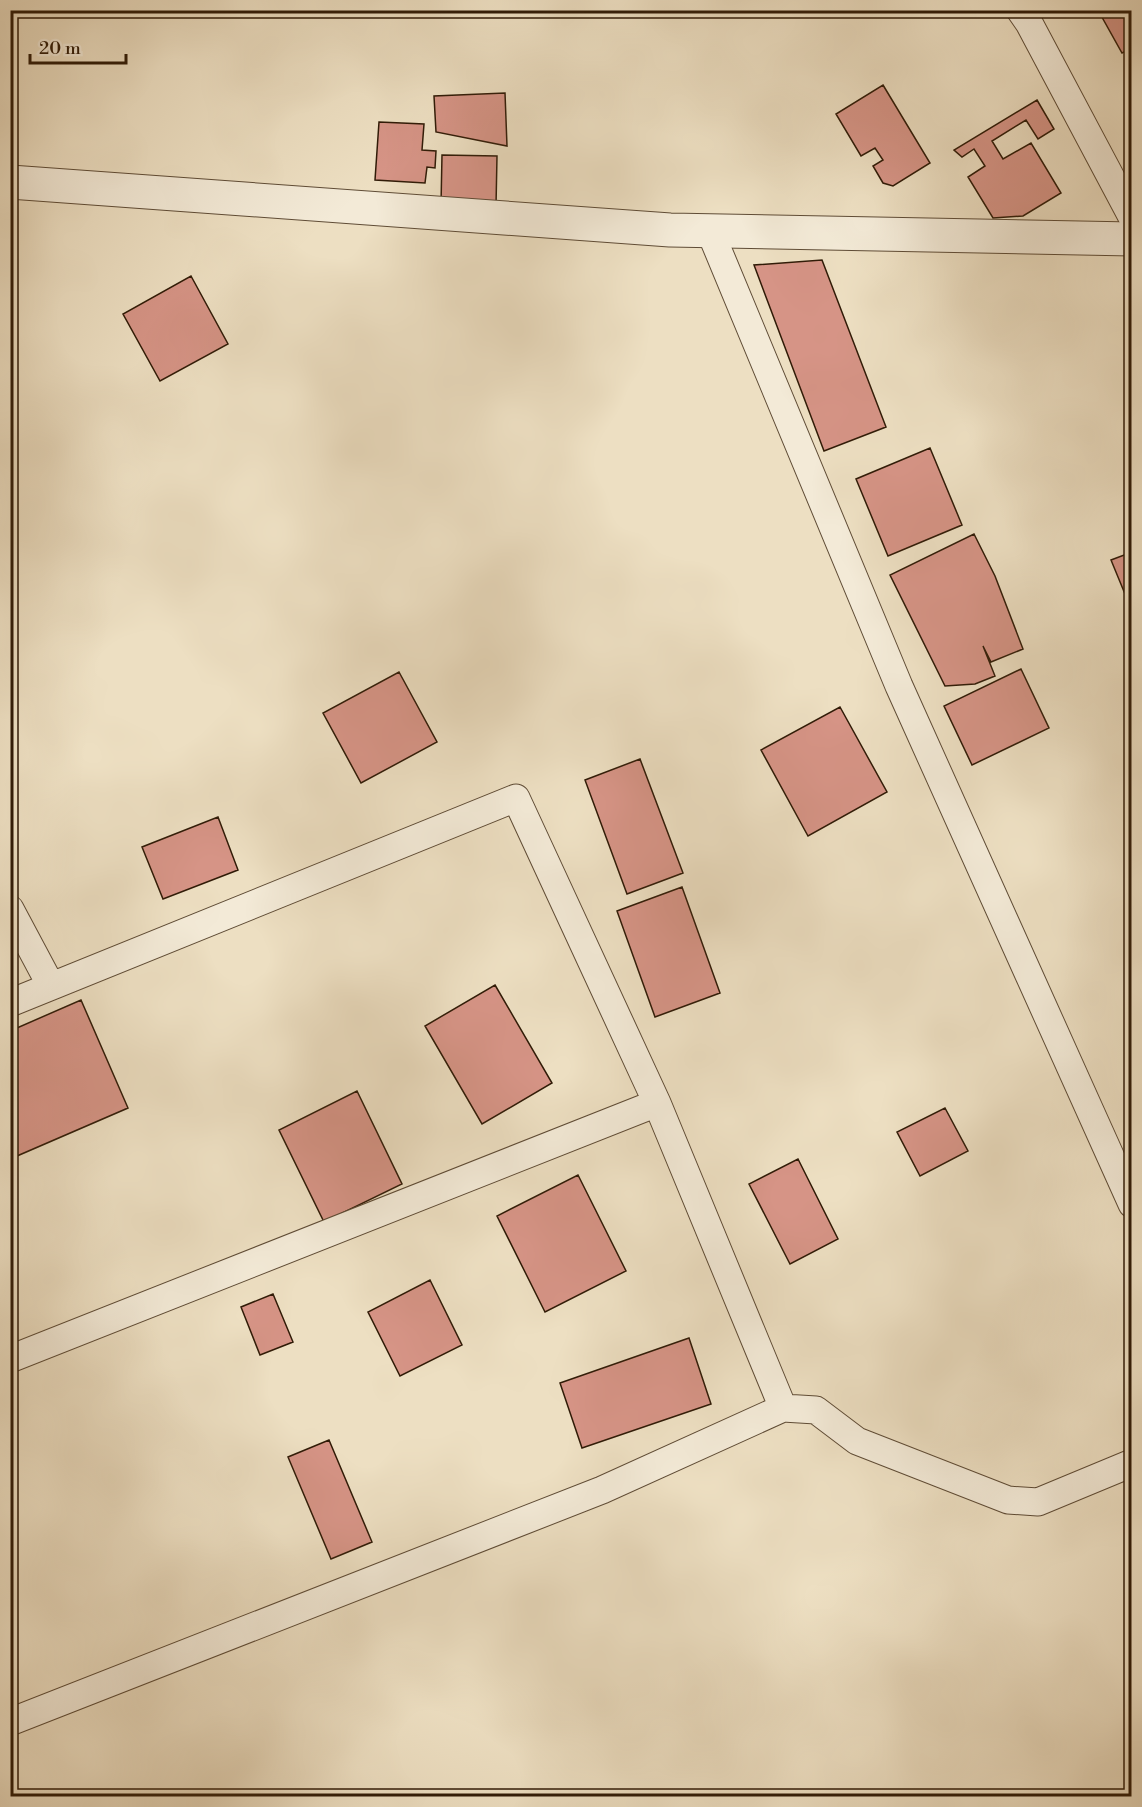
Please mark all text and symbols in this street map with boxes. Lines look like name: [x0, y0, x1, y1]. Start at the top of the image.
scale bar: [30, 27, 126, 65]
text: 20 m: [39, 37, 81, 60]

